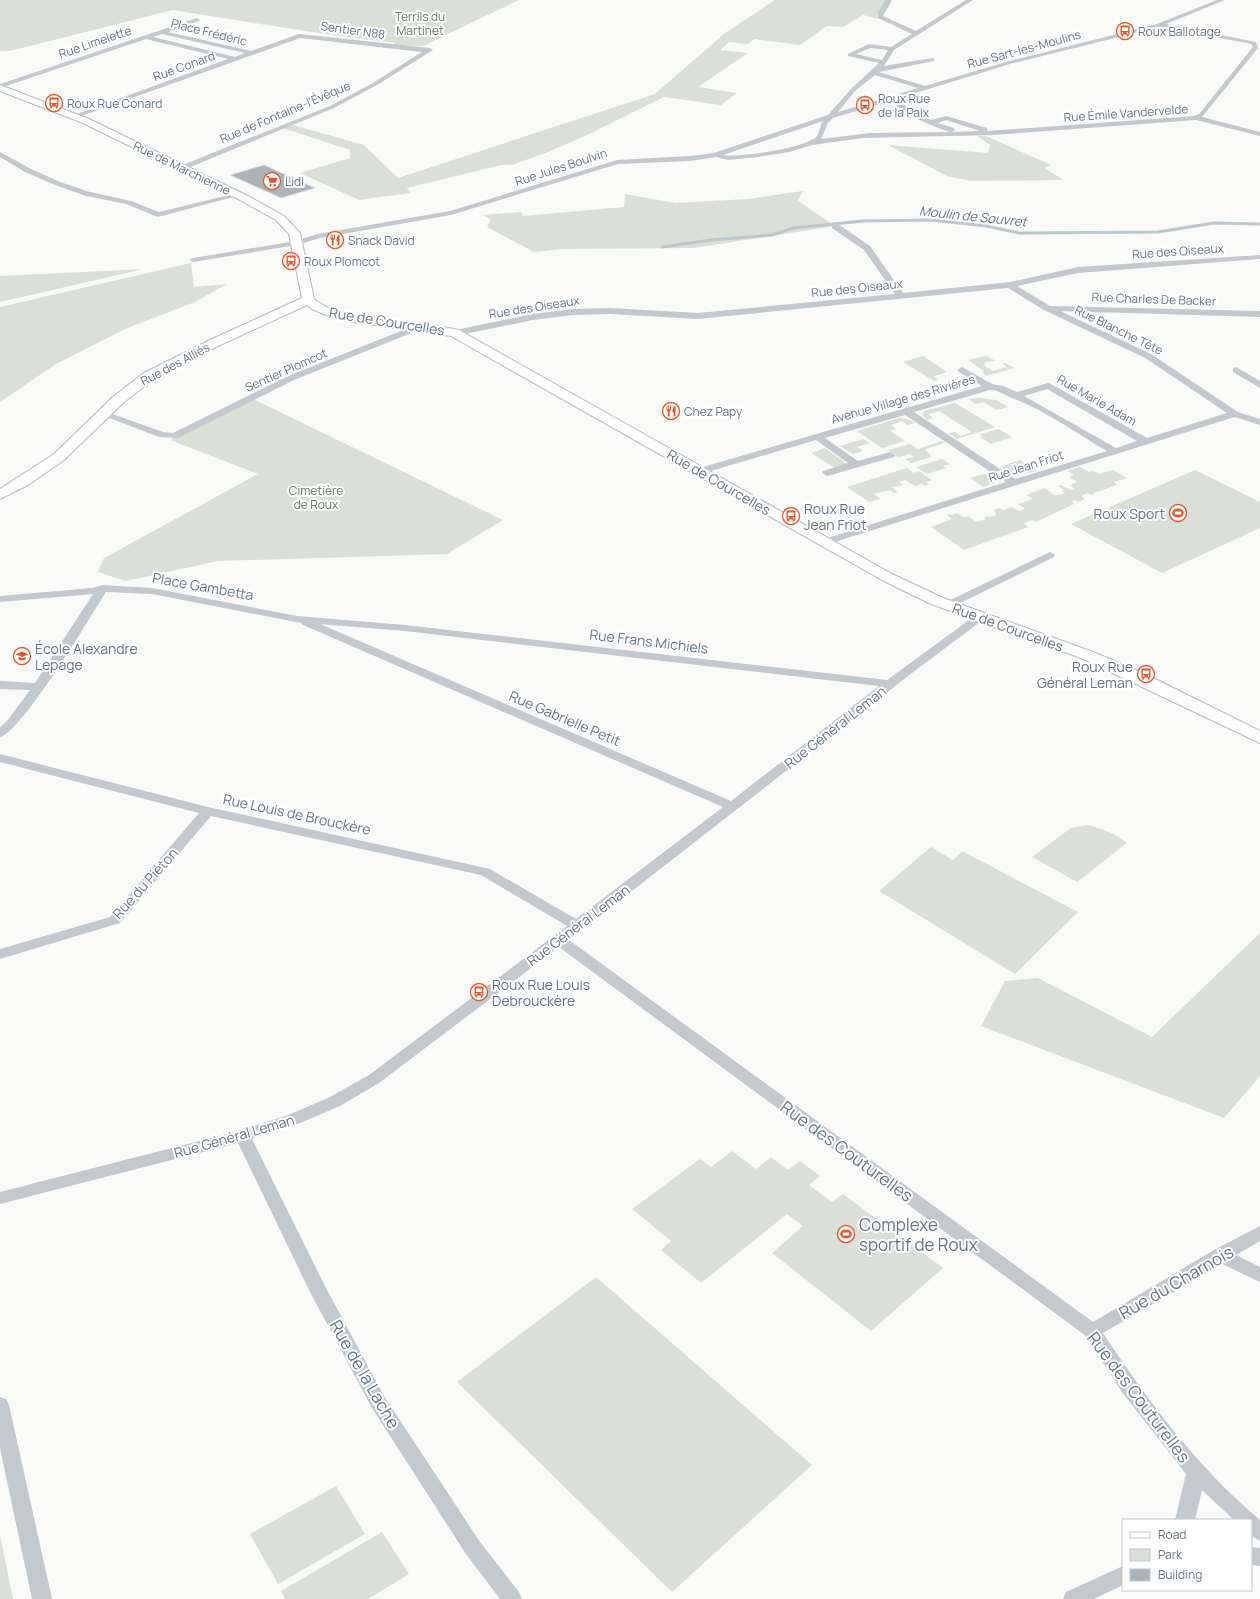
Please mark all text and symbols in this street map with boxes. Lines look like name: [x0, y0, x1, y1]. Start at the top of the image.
park label: Terrils du Martinet: [395, 8, 445, 39]
street label: Place Frédéric: [169, 14, 249, 50]
street label: Sentier N88: [320, 17, 386, 43]
bus stop icon: Roux Ballotage: [1115, 21, 1135, 41]
street label: Rue Limelette: [56, 22, 134, 62]
place label: Roux Ballotage: [1138, 23, 1221, 40]
street label: Rue Sart-les-Moulins: [965, 26, 1083, 72]
street label: Rue Conard: [151, 47, 217, 85]
street label: Rue de Fontaine-l'Évêque: [217, 77, 353, 147]
place label: Roux Rue de la Paix: [878, 90, 930, 121]
bus stop icon: Roux Rue Conard: [44, 93, 64, 113]
place label: Roux Rue Conard: [67, 95, 162, 112]
bus stop icon: Roux Rue de la Paix: [855, 95, 875, 115]
street label: Rue Émile Vandervelde: [1063, 100, 1189, 126]
street label: Rue de Marchienne: [131, 137, 233, 199]
street label: Rue Jules Boulvin: [513, 144, 609, 190]
supermarket icon: Lidl: [262, 171, 282, 191]
place label: Lidl: [285, 173, 304, 190]
water label: Moulin de Souvret: [918, 201, 1029, 231]
restaurant icon: Snack David: [325, 230, 345, 250]
place label: Snack David: [348, 232, 415, 249]
street label: Rue des Oiseaux: [1132, 239, 1225, 263]
bus stop icon: Roux Plomcot: [281, 251, 301, 271]
place label: Roux Plomcot: [304, 253, 380, 270]
street label: Rue des Oiseaux: [810, 275, 904, 301]
street label: Rue Charles De Backer: [1091, 288, 1217, 310]
street label: Rue des Oiseaux: [487, 291, 581, 323]
street label: Rue Blanche Tête: [1072, 301, 1166, 359]
street label: Rue de Courcelles: [328, 302, 446, 340]
street label: Rue des Alliés: [137, 339, 213, 389]
street label: Sentier Plomcot: [242, 344, 330, 396]
street label: Avenue Village des Rivières: [829, 370, 977, 428]
street label: Rue Marie Adam: [1054, 370, 1140, 430]
restaurant icon: Chez Papy: [661, 401, 681, 421]
place label: Chez Papy: [684, 403, 743, 420]
street label: Rue de Courcelles: [664, 445, 774, 519]
street label: Rue Jean Friot: [986, 446, 1066, 486]
park label: Cimetière de Roux: [289, 482, 343, 513]
place label: Roux Rue Jean Friot: [804, 499, 867, 534]
sports icon: Roux Sport: [1168, 503, 1188, 523]
place label: Roux Sport: [1094, 504, 1165, 523]
bus stop icon: Roux Rue Jean Friot: [781, 506, 801, 526]
street label: Place Gambetta: [151, 568, 255, 604]
street label: Rue de Courcelles: [950, 598, 1066, 656]
street label: Rue Frans Michiels: [589, 624, 709, 658]
place label: École Alexandre Lepage: [35, 639, 138, 674]
school or university icon: École Alexandre Lepage: [12, 646, 32, 666]
place label: Roux Rue Général Leman: [1037, 657, 1133, 692]
bus stop icon: Roux Rue Général Leman: [1136, 664, 1156, 684]
street label: Rue Général Leman: [780, 681, 890, 773]
street label: Rue Gabrielle Petit: [506, 686, 624, 750]
street label: Rue Louis de Brouckère: [221, 789, 373, 839]
street label: Rue du Piéton: [108, 843, 182, 923]
street label: Rue Général Leman: [523, 880, 633, 970]
place label: Roux Rue Louis Debrouckère: [492, 975, 590, 1010]
bus stop icon: Roux Rue Louis Debrouckère: [469, 982, 489, 1002]
street label: Rue des Couturelles: [776, 1095, 918, 1207]
street label: Rue Général Leman: [172, 1110, 296, 1162]
place label: Complexe sportif de Roux: [859, 1213, 978, 1256]
sports icon: Complexe sportif de Roux: [836, 1224, 856, 1244]
street label: Rue du Charnois: [1115, 1240, 1237, 1324]
street label: Rue de la Lache: [325, 1315, 405, 1433]
street label: Rue des Couturelles: [1082, 1327, 1196, 1467]
legend: [1122, 1519, 1252, 1591]
text: Road: [1158, 1526, 1186, 1543]
text: Park: [1158, 1546, 1183, 1563]
text: Building: [1158, 1566, 1202, 1583]

